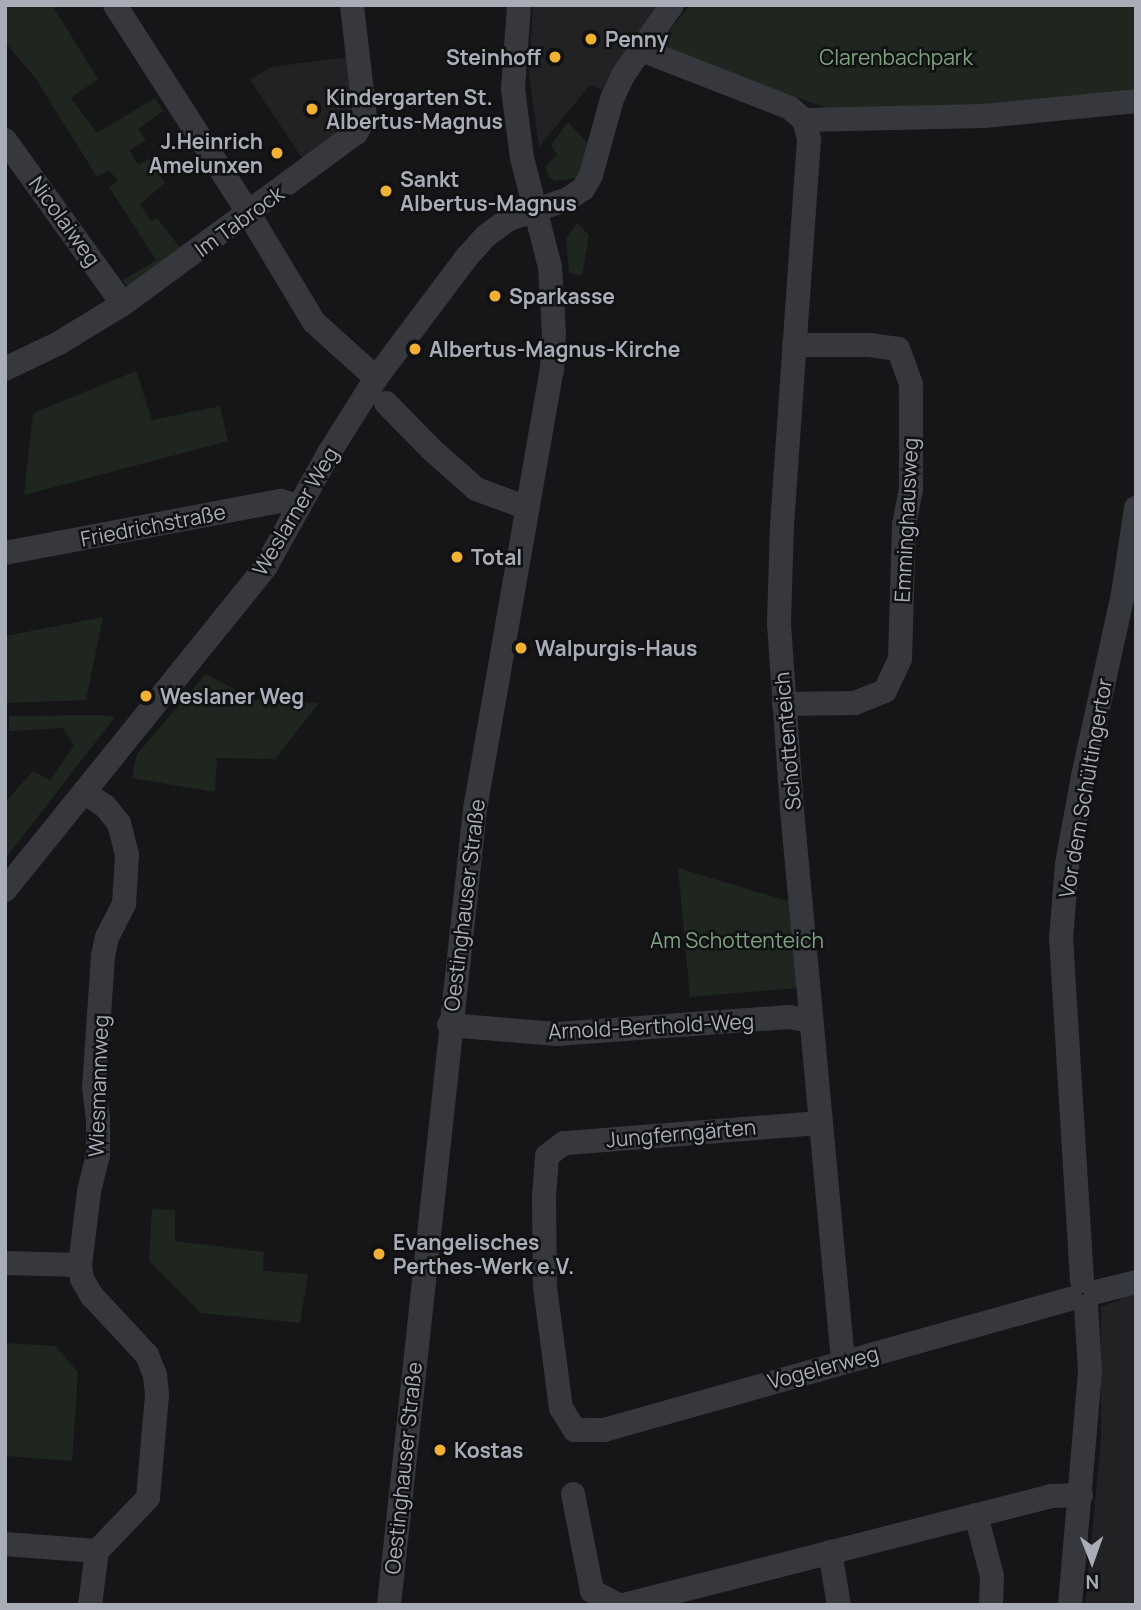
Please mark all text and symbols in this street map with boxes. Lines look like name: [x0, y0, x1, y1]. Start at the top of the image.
place label: Penny: [605, 26, 668, 52]
marker: Penny: [583, 31, 599, 47]
place label: Steinhoff: [446, 44, 541, 70]
park label: Clarenbachpark: [819, 44, 973, 70]
marker: Steinhoff: [547, 49, 563, 65]
place label: Kindergarten St. Albertus-Magnus: [326, 84, 503, 134]
marker: Kindergarten St. Albertus-Magnus: [304, 101, 320, 117]
place label: J.Heinrich Amelunxen: [149, 128, 263, 178]
marker: J.Heinrich Amelunxen: [269, 145, 285, 161]
place label: Sankt Albertus-Magnus: [400, 166, 577, 216]
street label: Nicolaiweg: [24, 171, 106, 271]
street label: Im Tabrock: [190, 180, 288, 262]
marker: Sankt Albertus-Magnus: [378, 183, 394, 199]
place label: Sparkasse: [509, 283, 615, 309]
marker: Sparkasse: [487, 288, 503, 304]
place label: Albertus-Magnus-Kirche: [429, 336, 680, 362]
marker: Albertus-Magnus-Kirche: [407, 341, 423, 357]
street label: Emminghausweg: [889, 437, 923, 603]
street label: Weslarner Weg: [247, 442, 343, 580]
street label: Friedrichstraße: [78, 499, 228, 551]
place label: Total: [471, 544, 522, 570]
marker: Total: [449, 549, 465, 565]
place label: Walpurgis-Haus: [535, 635, 697, 661]
marker: Walpurgis-Haus: [513, 640, 529, 656]
street label: Schottenteich: [768, 671, 806, 811]
street label: Vor dem Schültingertor: [1053, 676, 1117, 900]
place label: Weslaner Weg: [160, 683, 304, 709]
marker: Weslaner Weg: [138, 688, 154, 704]
street label: Oestinghauser Straße: [438, 798, 490, 1012]
park label: Am Schottenteich: [650, 927, 824, 953]
street label: Arnold-Berthold-Weg: [547, 1008, 755, 1044]
street label: Wiesmannweg: [83, 1014, 113, 1158]
street label: Jungferngärten: [605, 1114, 757, 1152]
place label: Evangelisches Perthes-Werk e.V.: [393, 1229, 574, 1279]
marker: Evangelisches Perthes-Werk e.V.: [371, 1246, 387, 1262]
street label: Vogelerweg: [765, 1340, 881, 1394]
street label: Oestinghauser Straße: [379, 1361, 427, 1575]
place label: Kostas: [454, 1437, 523, 1463]
marker: Kostas: [432, 1442, 448, 1458]
north arrow: [1057, 1526, 1127, 1596]
text: N: [1085, 1569, 1099, 1595]

